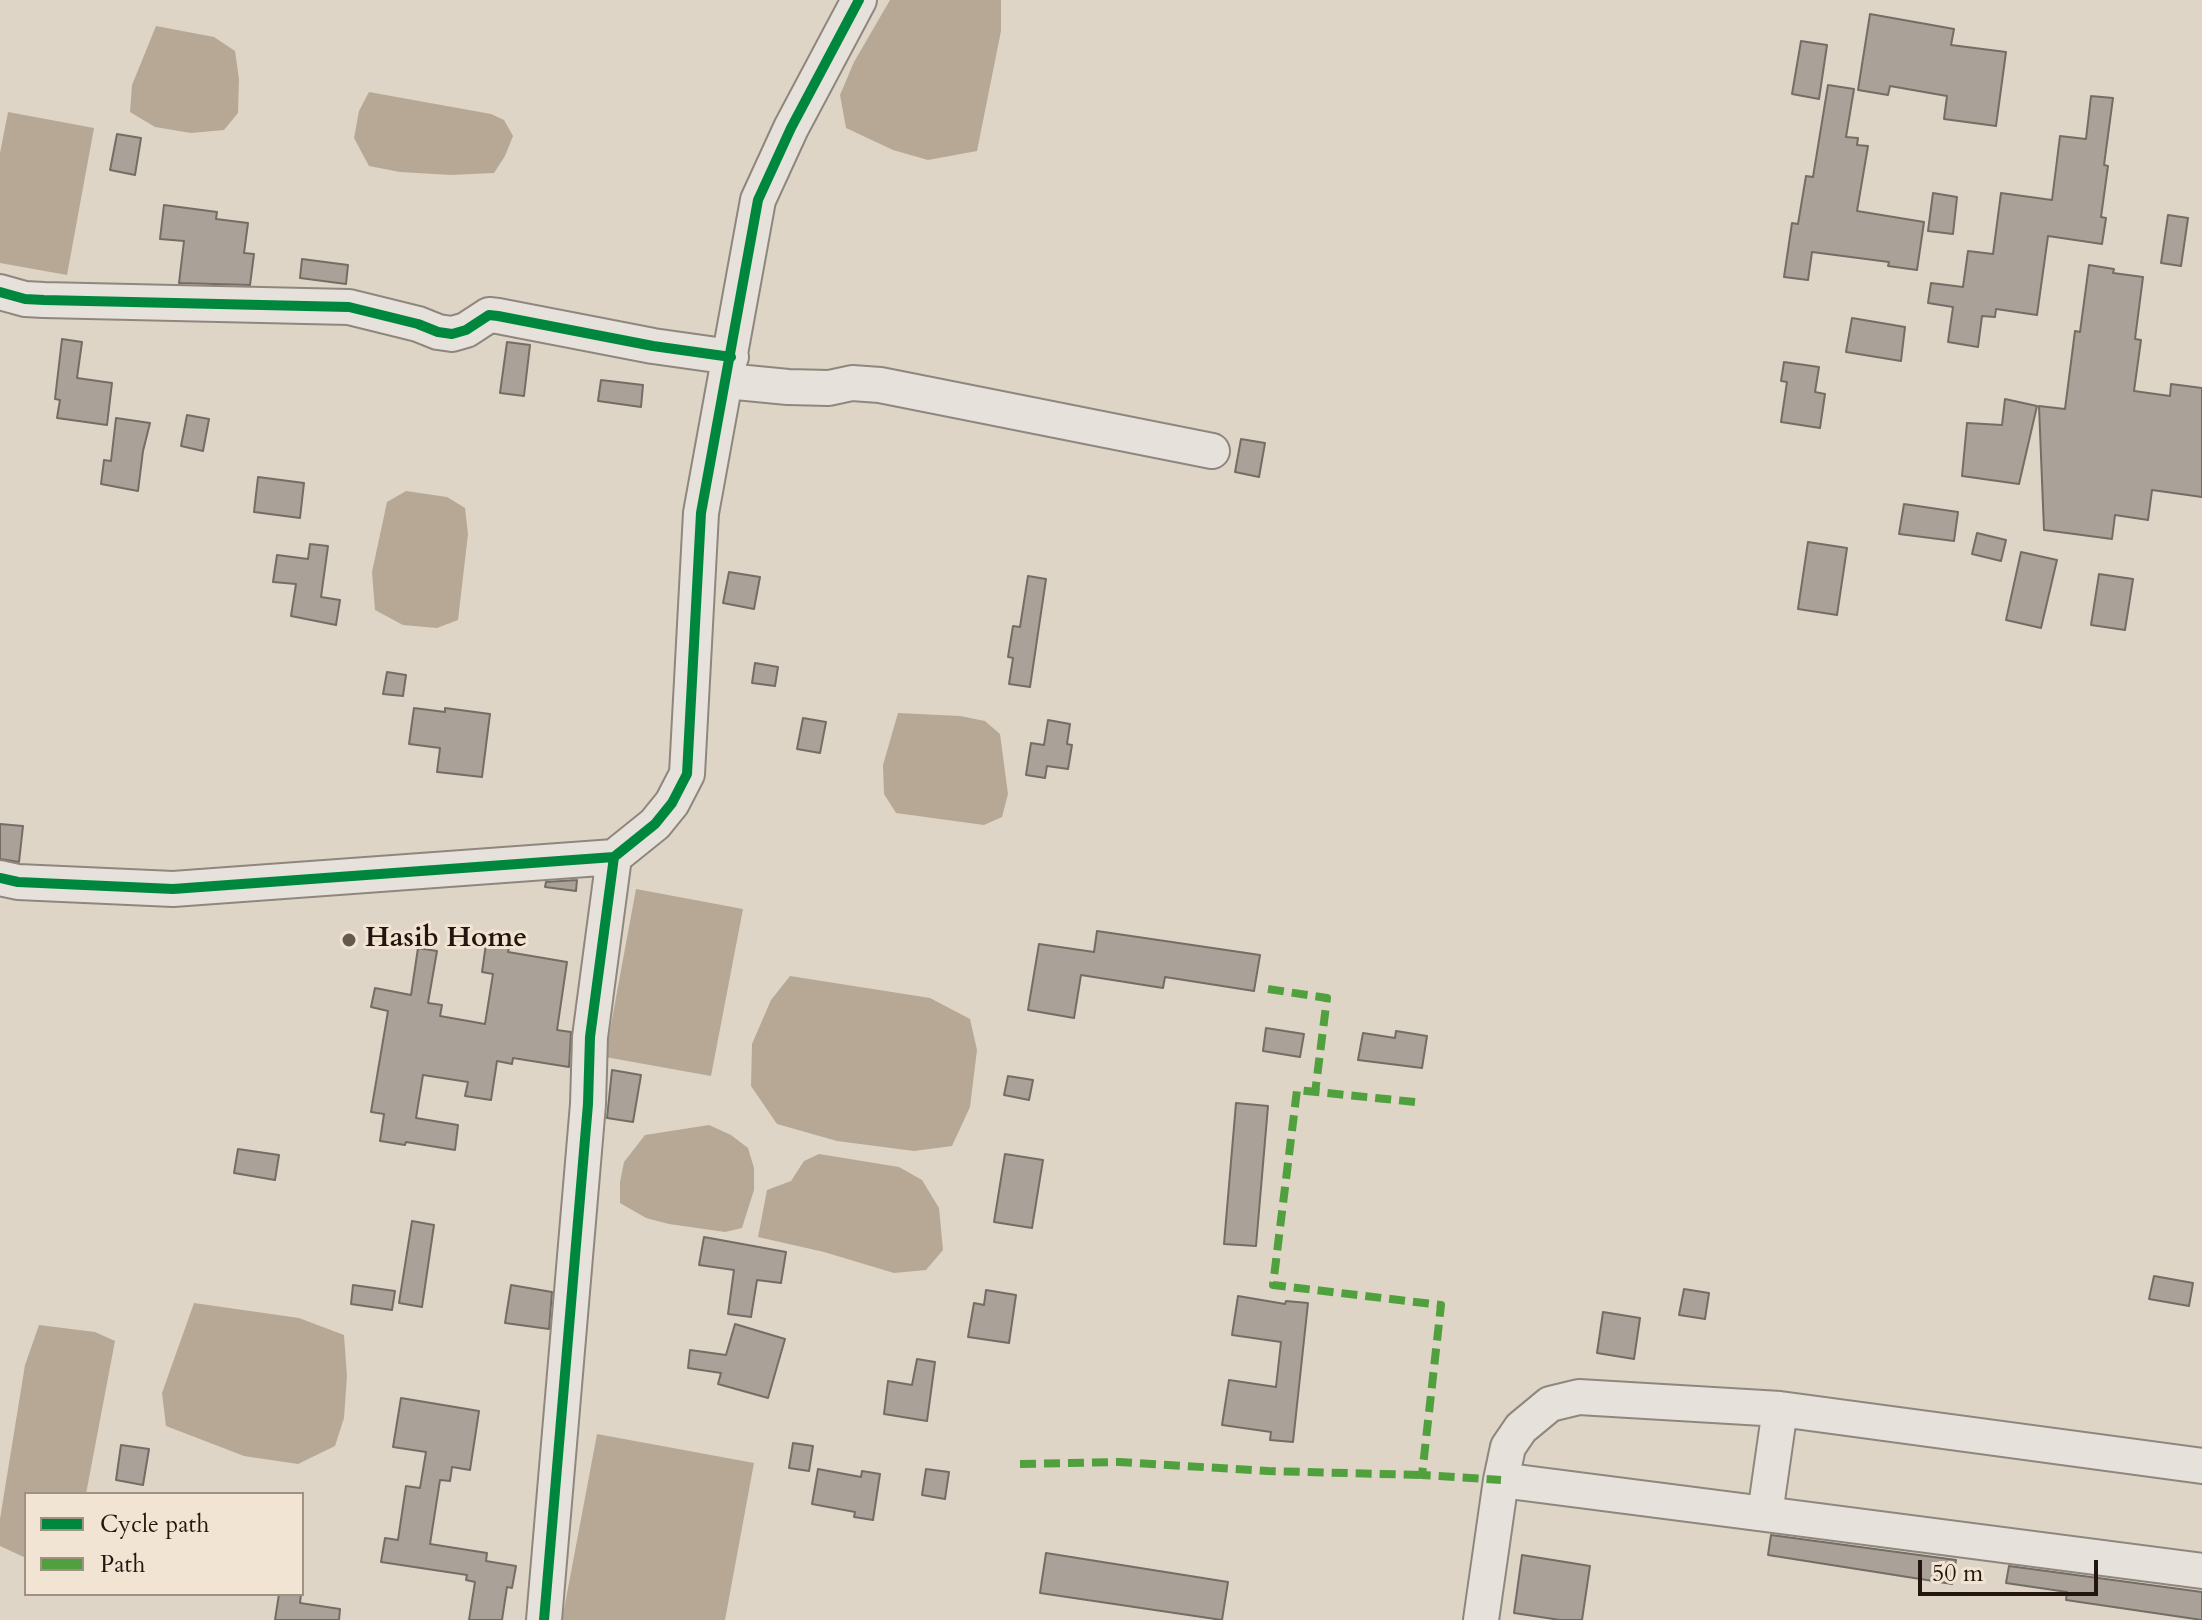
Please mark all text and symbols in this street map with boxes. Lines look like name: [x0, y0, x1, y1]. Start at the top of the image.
place label: Hasib Home: [365, 923, 527, 957]
marker: Hasib Home: [340, 931, 358, 949]
legend: [24, 1492, 304, 1596]
text: Cycle path: [100, 1508, 209, 1541]
scale bar: [1922, 1544, 2102, 1594]
text: Path: [100, 1548, 145, 1581]
text: 50 m: [1932, 1557, 1983, 1590]

